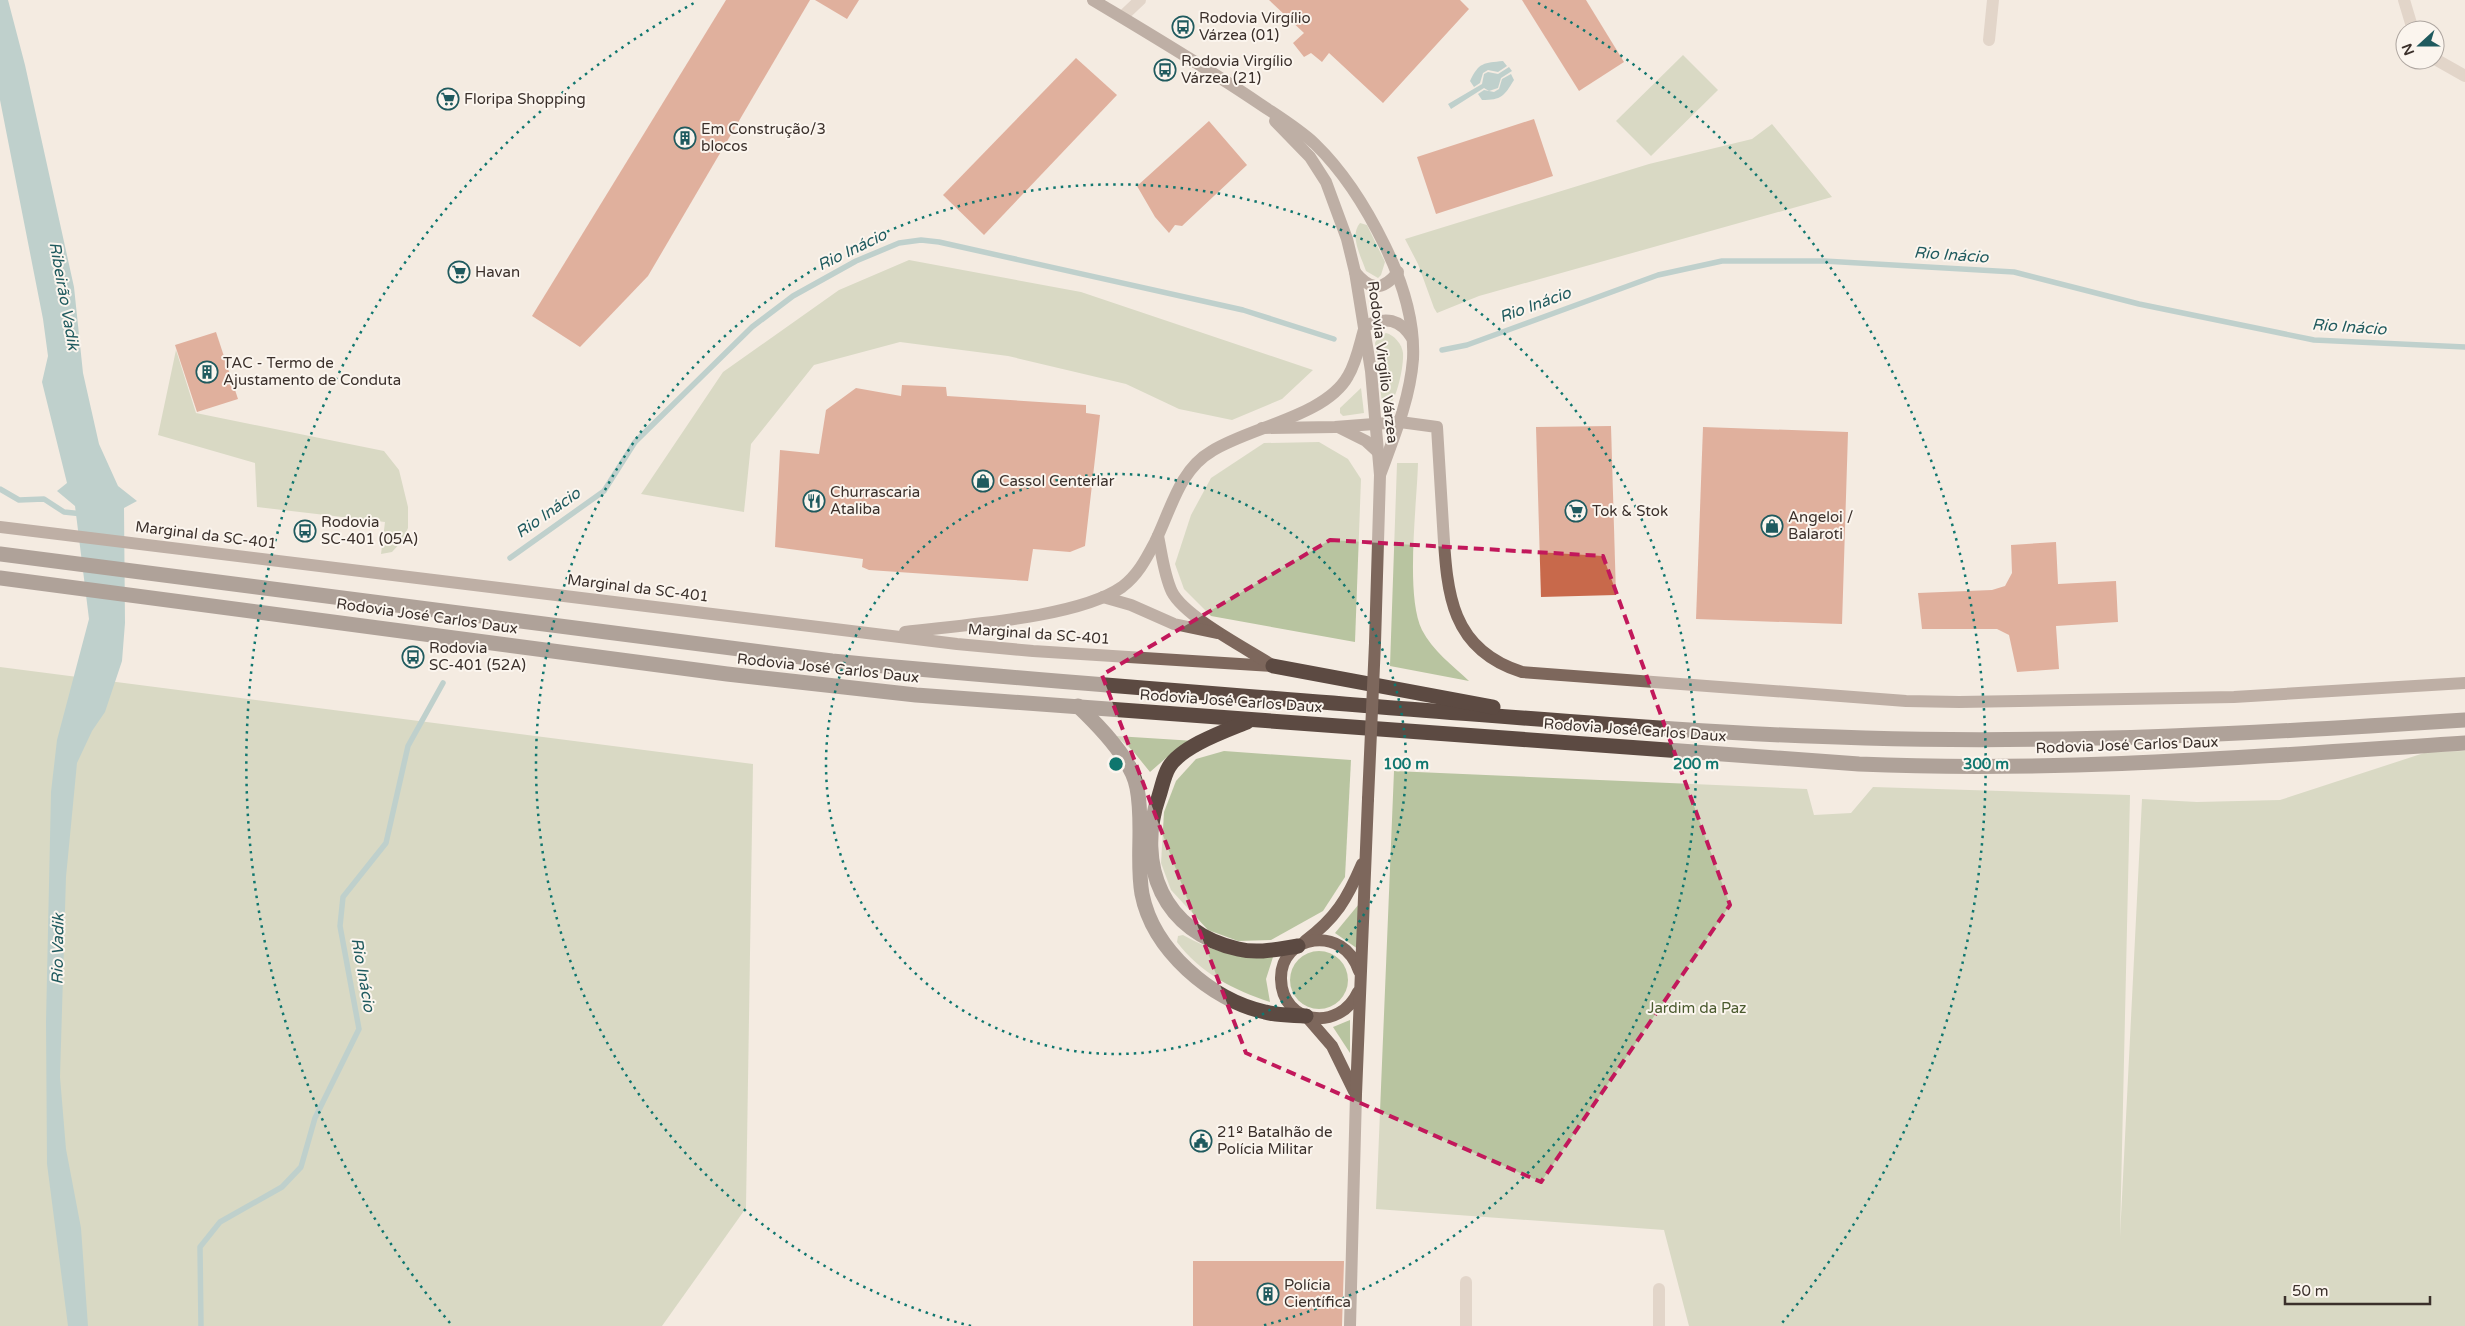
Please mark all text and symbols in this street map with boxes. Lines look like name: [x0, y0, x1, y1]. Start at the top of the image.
place label: Rodovia Virgílio Várzea (01): [1199, 9, 1311, 44]
bus stop icon: Rodovia Virgílio Várzea (01): [1171, 15, 1195, 39]
north arrow: [2395, 20, 2445, 70]
text: N: [2398, 41, 2418, 58]
place label: Rodovia Virgílio Várzea (21): [1181, 52, 1293, 87]
bus stop icon: Rodovia Virgílio Várzea (21): [1153, 58, 1177, 82]
supermarket icon: Floripa Shopping: [436, 87, 460, 111]
place label: Floripa Shopping: [464, 90, 586, 108]
place label: Em Construção/3 blocos: [701, 120, 826, 155]
building icon: Em Construção/3 blocos: [673, 126, 697, 150]
water label: Rio Inácio: [814, 224, 891, 275]
water label: Ribeirão Vadik: [45, 240, 84, 353]
water label: Rio Inácio: [1913, 242, 1990, 268]
supermarket icon: Havan: [447, 260, 471, 284]
place label: Havan: [475, 263, 520, 281]
street label: Rodovia Virgílio Várzea: [1364, 280, 1402, 444]
water label: Rio Inácio: [1497, 282, 1575, 327]
water label: Rio Inácio: [2311, 314, 2388, 340]
place label: TAC - Termo de Ajustamento de Conduta: [223, 354, 401, 389]
building icon: TAC - Termo de Ajustamento de Conduta: [195, 360, 219, 384]
shop icon: Cassol Centerlar: [971, 469, 995, 493]
place label: Cassol Centerlar: [999, 472, 1115, 490]
water label: Rio Inácio: [512, 483, 585, 543]
place label: Churrascaria Ataliba: [830, 483, 920, 518]
restaurant icon: Churrascaria Ataliba: [802, 489, 826, 513]
supermarket icon: Tok & Stok: [1564, 499, 1588, 523]
place label: Tok & Stok: [1592, 502, 1668, 520]
place label: Angeloi / Balaroti: [1788, 508, 1853, 543]
place label: Rodovia SC-401 (05A): [321, 513, 418, 548]
shop icon: Angeloi / Balaroti: [1760, 514, 1784, 538]
street label: Marginal da SC-401: [134, 517, 278, 553]
bus stop icon: Rodovia SC-401 (05A): [293, 519, 317, 543]
street label: Marginal da SC-401: [566, 570, 710, 606]
street label: Rodovia José Carlos Daux: [335, 594, 519, 638]
street label: Marginal da SC-401: [967, 620, 1111, 648]
place label: Rodovia SC-401 (52A): [429, 639, 526, 674]
bus stop icon: Rodovia SC-401 (52A): [401, 645, 425, 669]
street label: Rodovia José Carlos Daux: [736, 649, 920, 687]
street label: Rodovia José Carlos Daux: [1139, 686, 1323, 716]
street label: Rodovia José Carlos Daux: [1543, 715, 1727, 745]
street label: Rodovia José Carlos Daux: [2035, 733, 2219, 757]
centre of rings: [1107, 755, 1125, 773]
text: 100 m: [1383, 755, 1429, 773]
text: 200 m: [1673, 755, 1719, 773]
text: 300 m: [1963, 755, 2009, 773]
water label: Rio Vadik: [47, 912, 69, 985]
water label: Rio Inácio: [347, 937, 380, 1015]
park label: Jardim da Paz: [1647, 999, 1747, 1017]
place label: 21º Batalhão de Polícia Militar: [1217, 1123, 1333, 1158]
public building icon: 21º Batalhão de Polícia Militar: [1189, 1129, 1213, 1153]
scale bar: [2285, 1274, 2430, 1306]
place label: Polícia Científica: [1284, 1276, 1351, 1311]
building icon: Polícia Científica: [1256, 1282, 1280, 1306]
text: 50 m: [2292, 1282, 2329, 1300]

